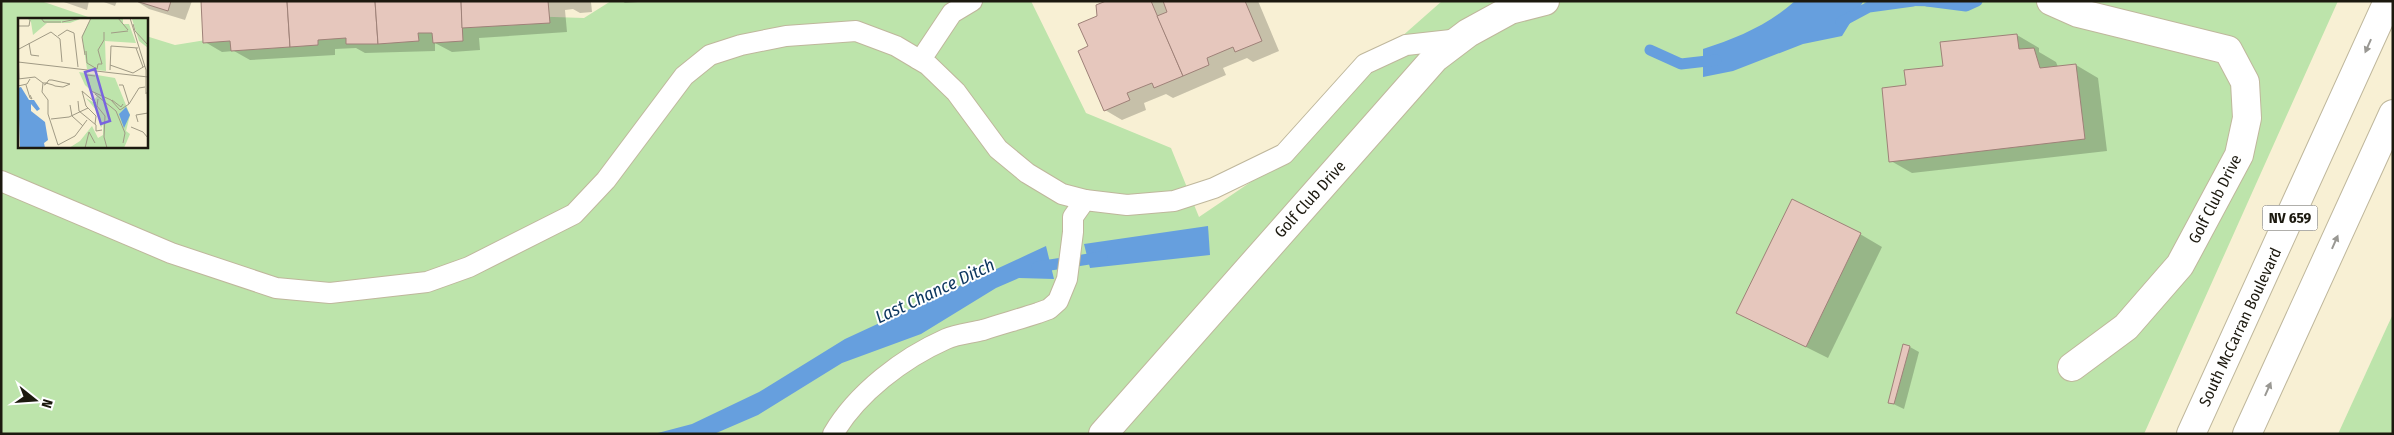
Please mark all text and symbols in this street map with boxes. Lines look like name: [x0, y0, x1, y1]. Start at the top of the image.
inset map: [18, 18, 148, 148]
one-way arrow: [2363, 39, 2371, 53]
street label: Golf Club Drive: [2184, 151, 2246, 247]
street label: Golf Club Drive: [1270, 156, 1350, 241]
road number: NV 659: [2262, 206, 2318, 230]
one-way arrow: [2331, 234, 2339, 249]
street label: South McCarran Boulevard: [2195, 245, 2285, 409]
water label: Last Chance Ditch: [872, 254, 998, 328]
north arrow: [10, 375, 60, 425]
one-way arrow: [2264, 382, 2272, 396]
text: N: [38, 397, 56, 410]

